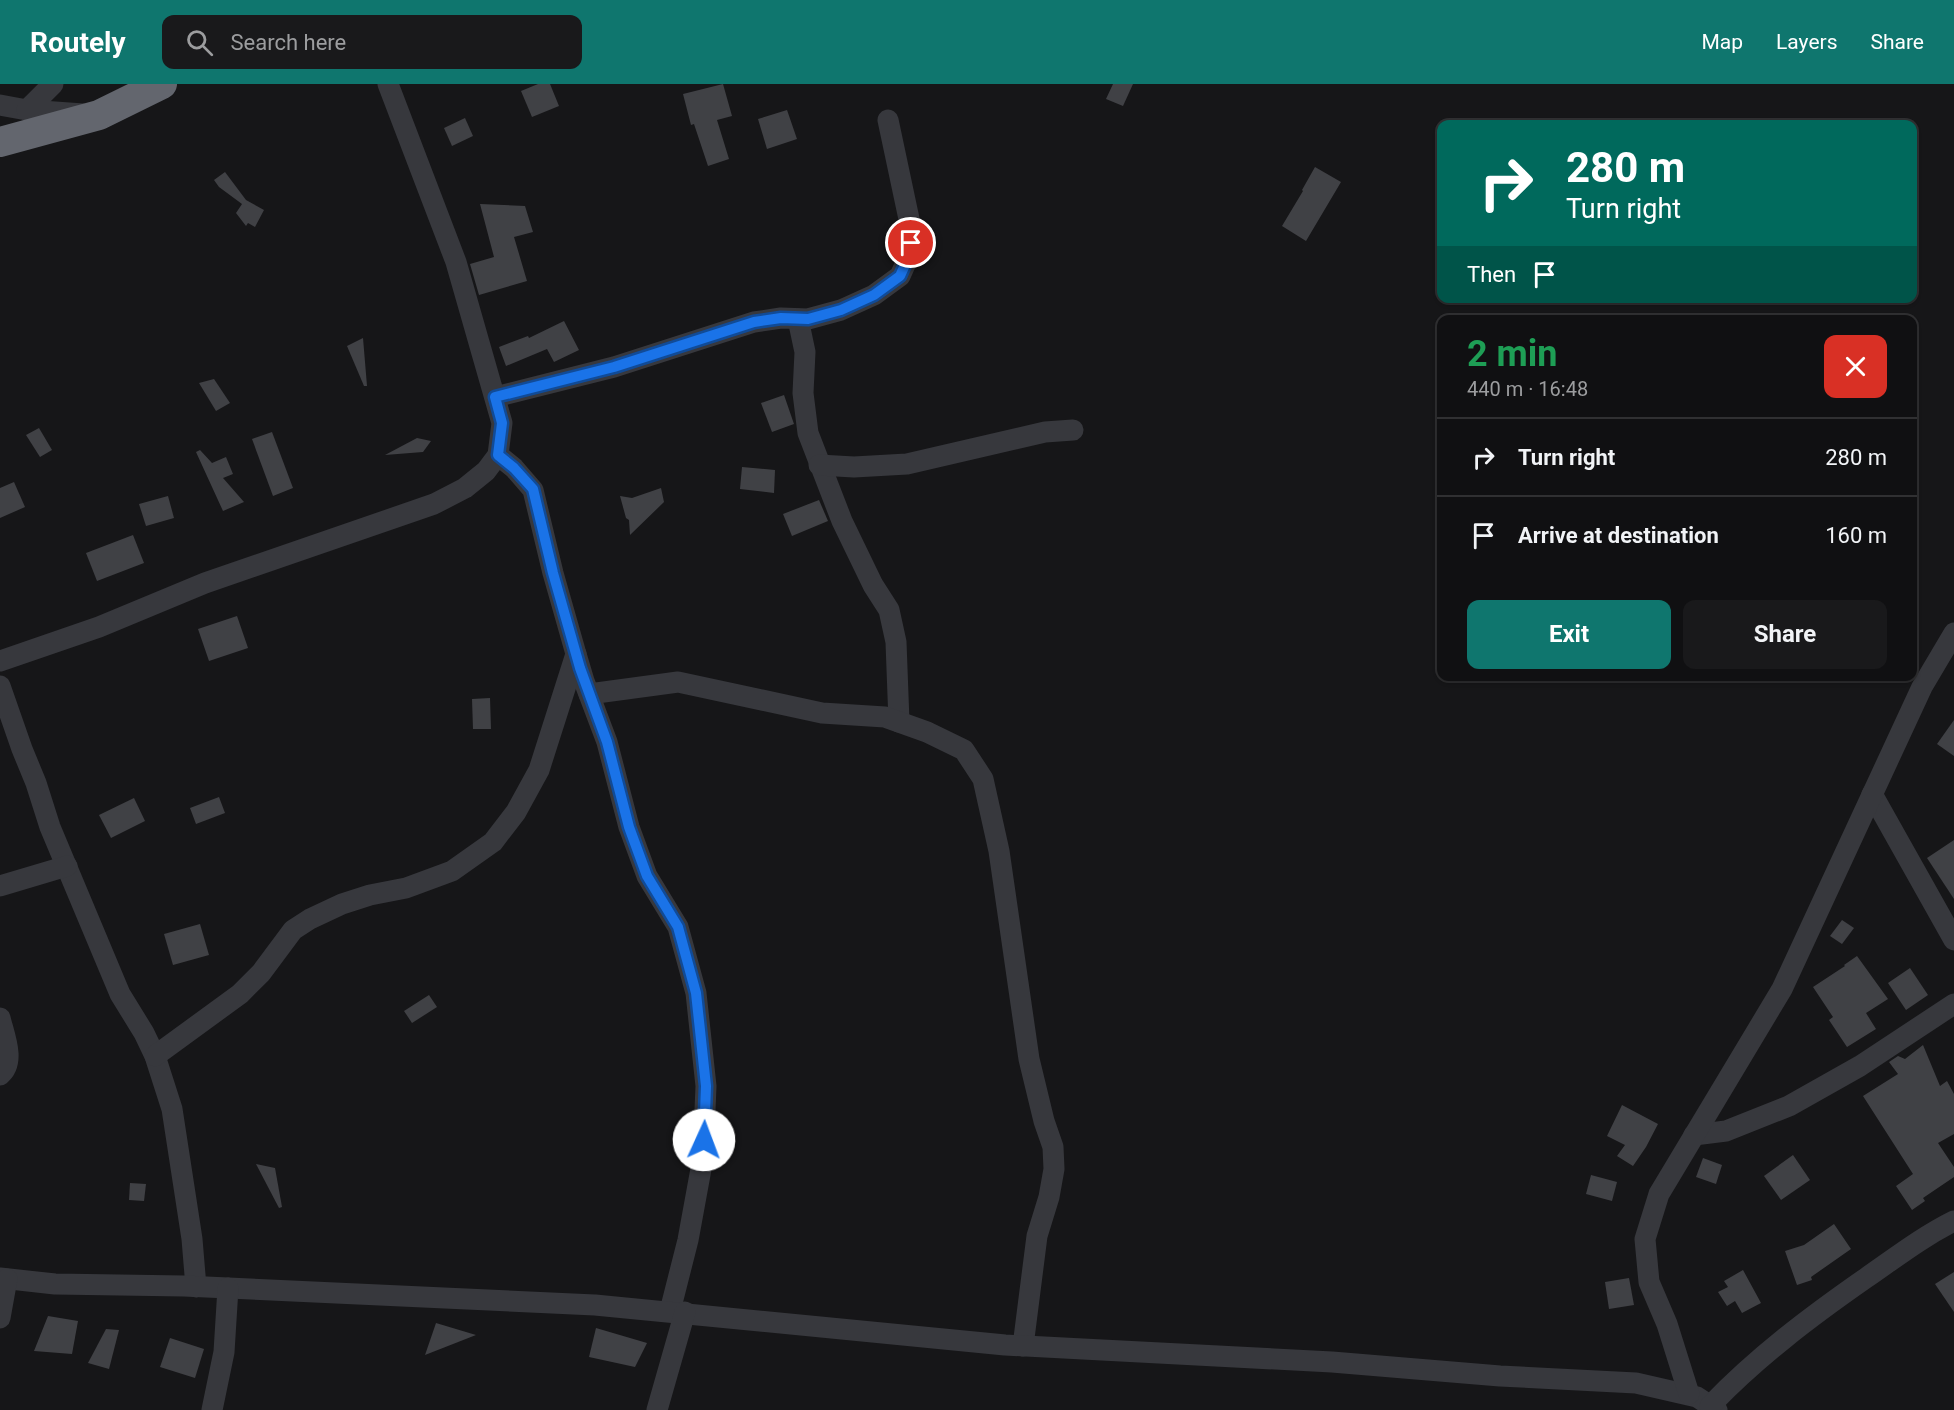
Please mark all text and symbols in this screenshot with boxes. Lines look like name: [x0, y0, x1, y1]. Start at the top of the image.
search box: [162, 15, 582, 69]
text: Routely: [30, 26, 126, 59]
icon: search: [183, 26, 216, 59]
text: Search here: [231, 30, 346, 55]
text: Map: [1701, 30, 1743, 54]
text: Layers: [1776, 30, 1837, 54]
text: Share: [1870, 30, 1924, 54]
text: 280 m: [1566, 143, 1685, 192]
icon: right: [1467, 144, 1545, 222]
text: Turn right: [1566, 193, 1681, 225]
pin: [885, 217, 936, 268]
icon: arrive: [894, 226, 927, 259]
icon: arrive: [1528, 258, 1561, 291]
text: Then: [1467, 262, 1516, 287]
text: 2 min: [1467, 333, 1558, 375]
button: close: [1824, 335, 1887, 398]
text: 440 m · 16:48: [1467, 377, 1588, 401]
icon: right: [1467, 441, 1500, 474]
text: Turn right: [1518, 445, 1615, 470]
text: 280 m: [1825, 445, 1887, 470]
icon: arrive: [1467, 519, 1500, 552]
text: Arrive at destination: [1518, 523, 1719, 548]
text: 160 m: [1825, 523, 1887, 548]
button: Exit: [1467, 600, 1671, 669]
button: Share: [1683, 600, 1887, 669]
position arrow: [672, 1108, 736, 1172]

